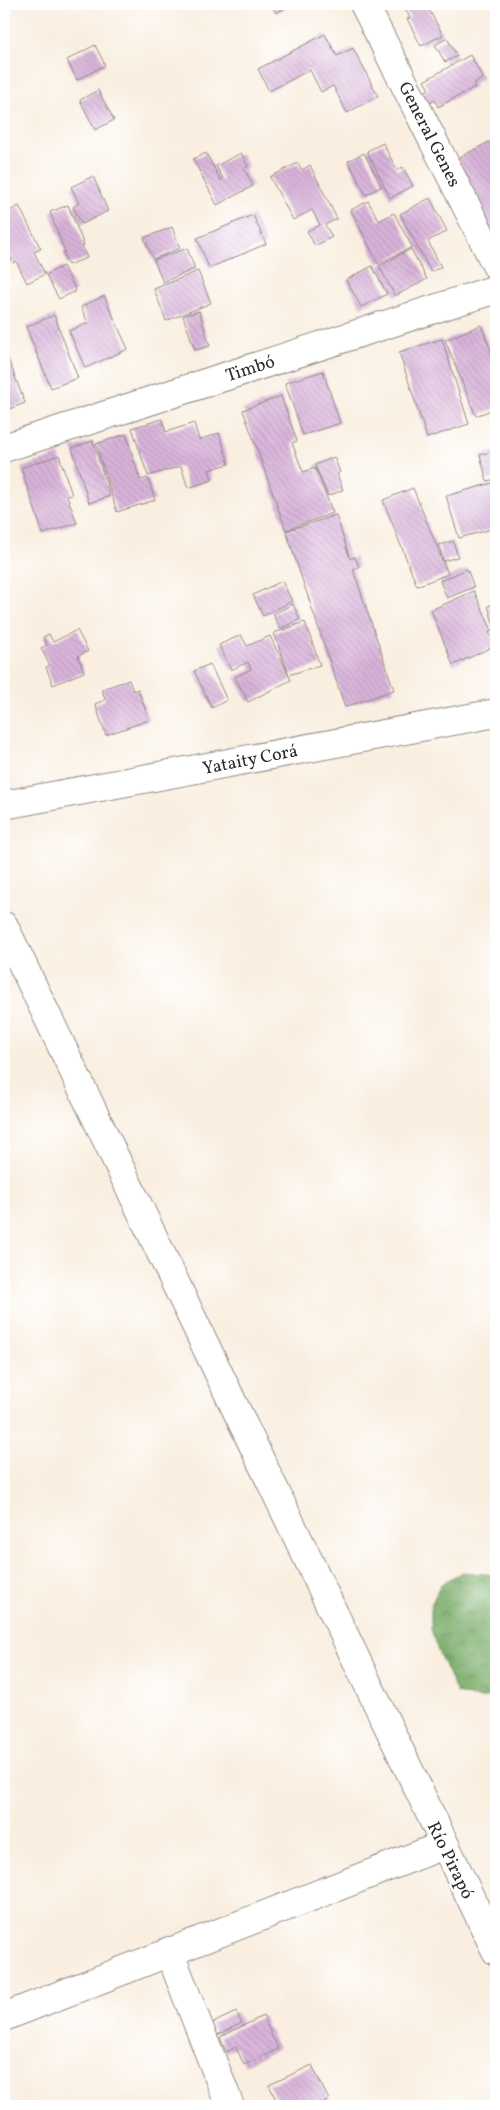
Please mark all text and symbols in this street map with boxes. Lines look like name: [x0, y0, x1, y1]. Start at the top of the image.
street label: General Genes: [391, 78, 466, 192]
street label: Timbó: [223, 350, 278, 389]
street label: Yataity Corá: [201, 739, 300, 782]
street label: Río Pirapó: [420, 1818, 479, 1904]

